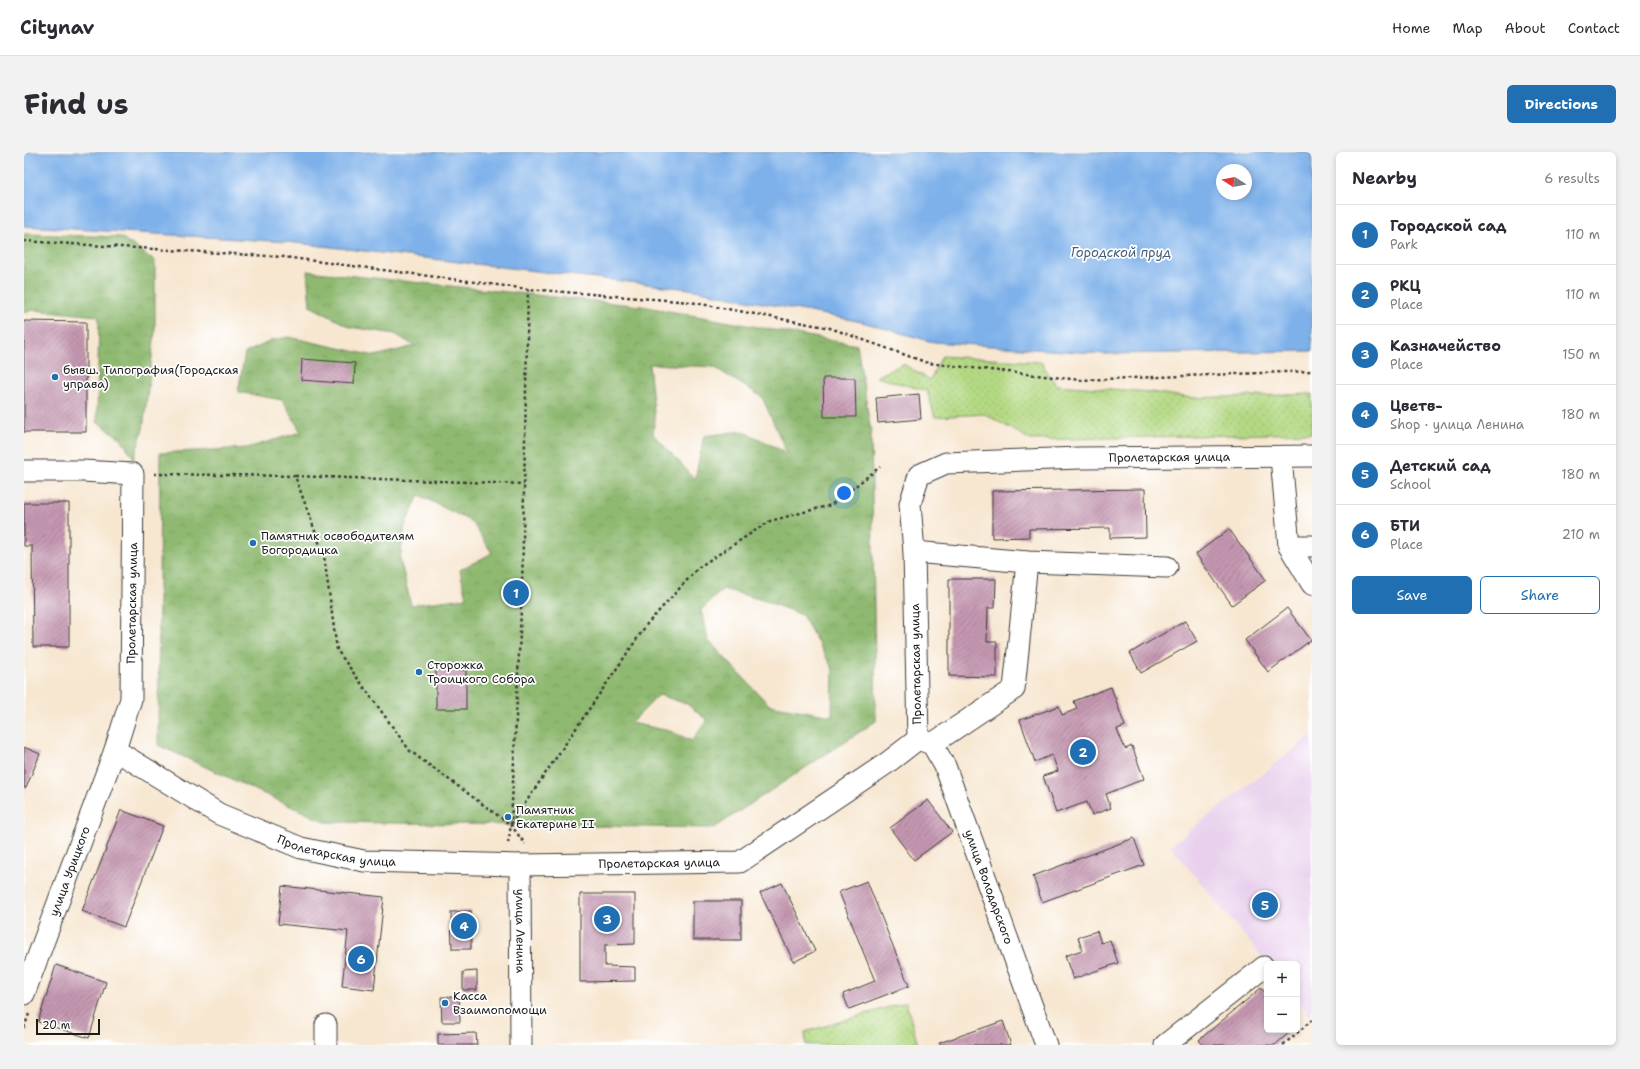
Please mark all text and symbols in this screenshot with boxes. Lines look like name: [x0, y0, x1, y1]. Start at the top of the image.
text: Citynav: [20, 15, 94, 40]
text: Home: [1392, 19, 1431, 37]
text: Map: [1453, 19, 1483, 37]
text: About: [1505, 19, 1546, 37]
text: Contact: [1568, 19, 1620, 37]
text: Find us: [24, 85, 129, 123]
button: Directions: [1507, 85, 1616, 123]
north arrow: [1216, 164, 1252, 200]
text: Nearby: [1352, 167, 1417, 189]
text: 6 results: [1544, 170, 1600, 187]
text: Городской сад: [1390, 216, 1506, 236]
text: 1: [1362, 226, 1368, 243]
text: 110 m: [1565, 226, 1600, 243]
text: Park: [1390, 236, 1418, 253]
water label: Городской пруд: [1071, 244, 1171, 261]
text: РКЦ: [1390, 276, 1420, 296]
text: 2: [1360, 286, 1370, 303]
text: 110 m: [1565, 286, 1600, 303]
text: Place: [1390, 296, 1423, 313]
text: Казначейство: [1390, 336, 1501, 356]
text: 3: [1360, 346, 1370, 363]
text: 150 m: [1562, 346, 1600, 363]
text: Place: [1390, 356, 1423, 373]
place label: бывш. Типография(Городская управа): [63, 362, 239, 392]
marker: бывш. Типография(Городская управа): [50, 372, 60, 382]
text: Цветв-: [1390, 396, 1443, 416]
text: 4: [1360, 406, 1370, 423]
text: 180 m: [1561, 406, 1600, 423]
text: Shop · улица Ленина: [1390, 416, 1524, 433]
street label: Пролетарская улица: [1109, 449, 1231, 466]
text: Детский сад: [1390, 456, 1491, 476]
text: 5: [1361, 466, 1369, 483]
text: 180 m: [1561, 466, 1600, 483]
text: School: [1390, 476, 1431, 493]
your location: [834, 483, 854, 503]
text: БТИ: [1390, 516, 1420, 536]
text: 6: [1360, 526, 1370, 543]
text: 210 m: [1562, 526, 1600, 543]
place label: Памятник освободителям Богородицка: [261, 528, 414, 558]
text: Place: [1390, 536, 1423, 553]
marker: Памятник освободителям Богородицка: [248, 538, 258, 548]
street label: Пролетарская улица: [123, 542, 141, 664]
button: Save: [1352, 576, 1472, 614]
button: Share: [1480, 576, 1600, 614]
pin: 1: [503, 578, 529, 608]
street label: Пролетарская улица: [907, 603, 925, 725]
place label: Сторожка Троицкого Собора: [427, 657, 535, 687]
marker: Сторожка Троицкого Собора: [414, 667, 424, 677]
pin: 2: [1070, 737, 1096, 767]
place label: Памятник Екатерине II: [516, 802, 595, 832]
marker: Памятник Екатерине II: [503, 812, 513, 822]
street label: улица Урицкого: [46, 824, 94, 919]
street label: улица Володарского: [961, 827, 1017, 946]
street label: Пролетарская улица: [275, 831, 397, 870]
street label: Пролетарская улица: [598, 854, 721, 872]
street label: улица Ленина: [512, 889, 529, 974]
pin: 5: [1252, 890, 1278, 920]
pin: 3: [594, 904, 620, 934]
pin: 4: [451, 911, 477, 941]
pin: 6: [348, 944, 374, 974]
map controls: [1264, 961, 1300, 1033]
button: +: [1264, 961, 1300, 997]
place label: Касса Взаимопомощи: [453, 988, 547, 1018]
button: −: [1264, 997, 1300, 1033]
marker: Касса Взаимопомощи: [440, 998, 450, 1008]
scale bar: [36, 1017, 100, 1036]
text: 20 m: [42, 1018, 70, 1033]

